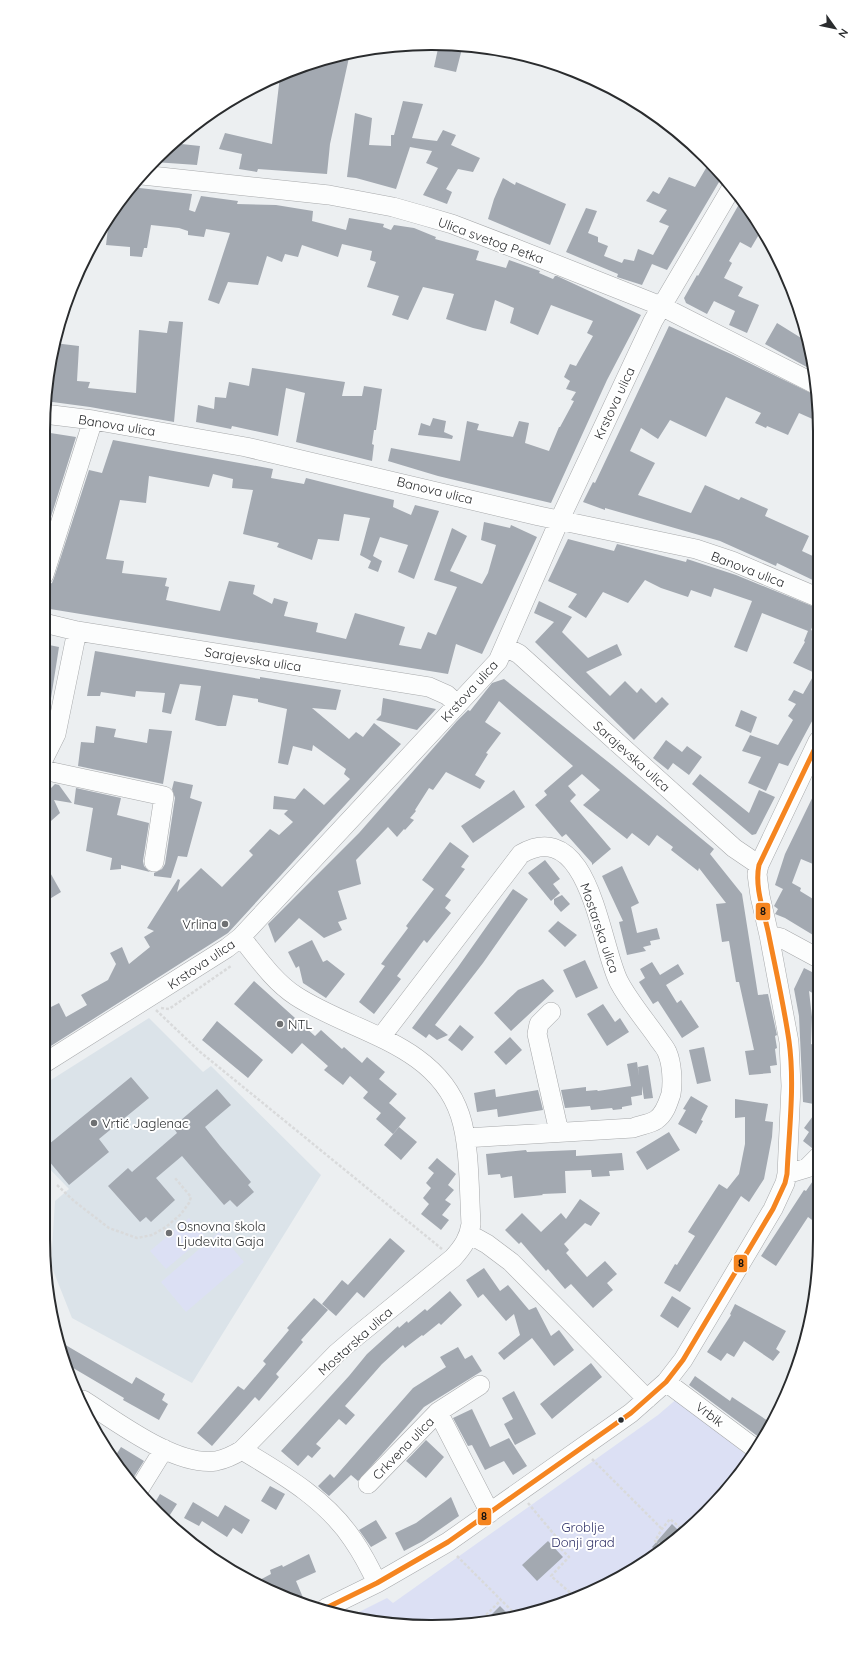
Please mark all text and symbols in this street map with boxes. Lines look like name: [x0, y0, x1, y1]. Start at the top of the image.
north arrow: [815, 8, 855, 48]
text: N: [835, 26, 851, 41]
street label: Ulica svetog Petka: [436, 213, 546, 267]
street label: Krstova ulica: [590, 364, 638, 442]
street label: Banova ulica: [77, 411, 157, 439]
street label: Banova ulica: [395, 473, 475, 507]
street label: Banova ulica: [709, 548, 787, 590]
street label: Sarajevska ulica: [203, 643, 303, 675]
street label: Krstova ulica: [437, 657, 501, 725]
street label: Sarajevska ulica: [590, 717, 674, 795]
street label: Mostarska ulica: [577, 881, 623, 975]
line badge: 8: [755, 902, 771, 921]
text: 8: [760, 904, 766, 918]
place label: Vrlina: [182, 916, 217, 932]
marker: Vrlina: [220, 919, 230, 929]
street label: Krstova ulica: [164, 936, 238, 992]
place label: NTL: [288, 1016, 312, 1032]
marker: NTL: [275, 1019, 285, 1029]
place label: Vrtić Jaglenac: [102, 1115, 189, 1131]
marker: Vrtić Jaglenac: [89, 1118, 99, 1128]
place label: Osnovna škola Ljudevita Gaja: [177, 1218, 266, 1249]
marker: Osnovna škola Ljudevita Gaja: [164, 1228, 174, 1238]
line badge: 8: [733, 1254, 748, 1273]
text: 8: [738, 1256, 744, 1270]
street label: Mostarska ulica: [315, 1304, 395, 1378]
street label: Vrbik: [693, 1398, 727, 1430]
street label: Crkvena ulica: [369, 1413, 437, 1483]
unlabelled marker: [616, 1415, 626, 1425]
line badge: 8: [477, 1507, 492, 1526]
text: 8: [481, 1509, 487, 1523]
park label: Groblje Donji grad: [551, 1519, 615, 1550]

